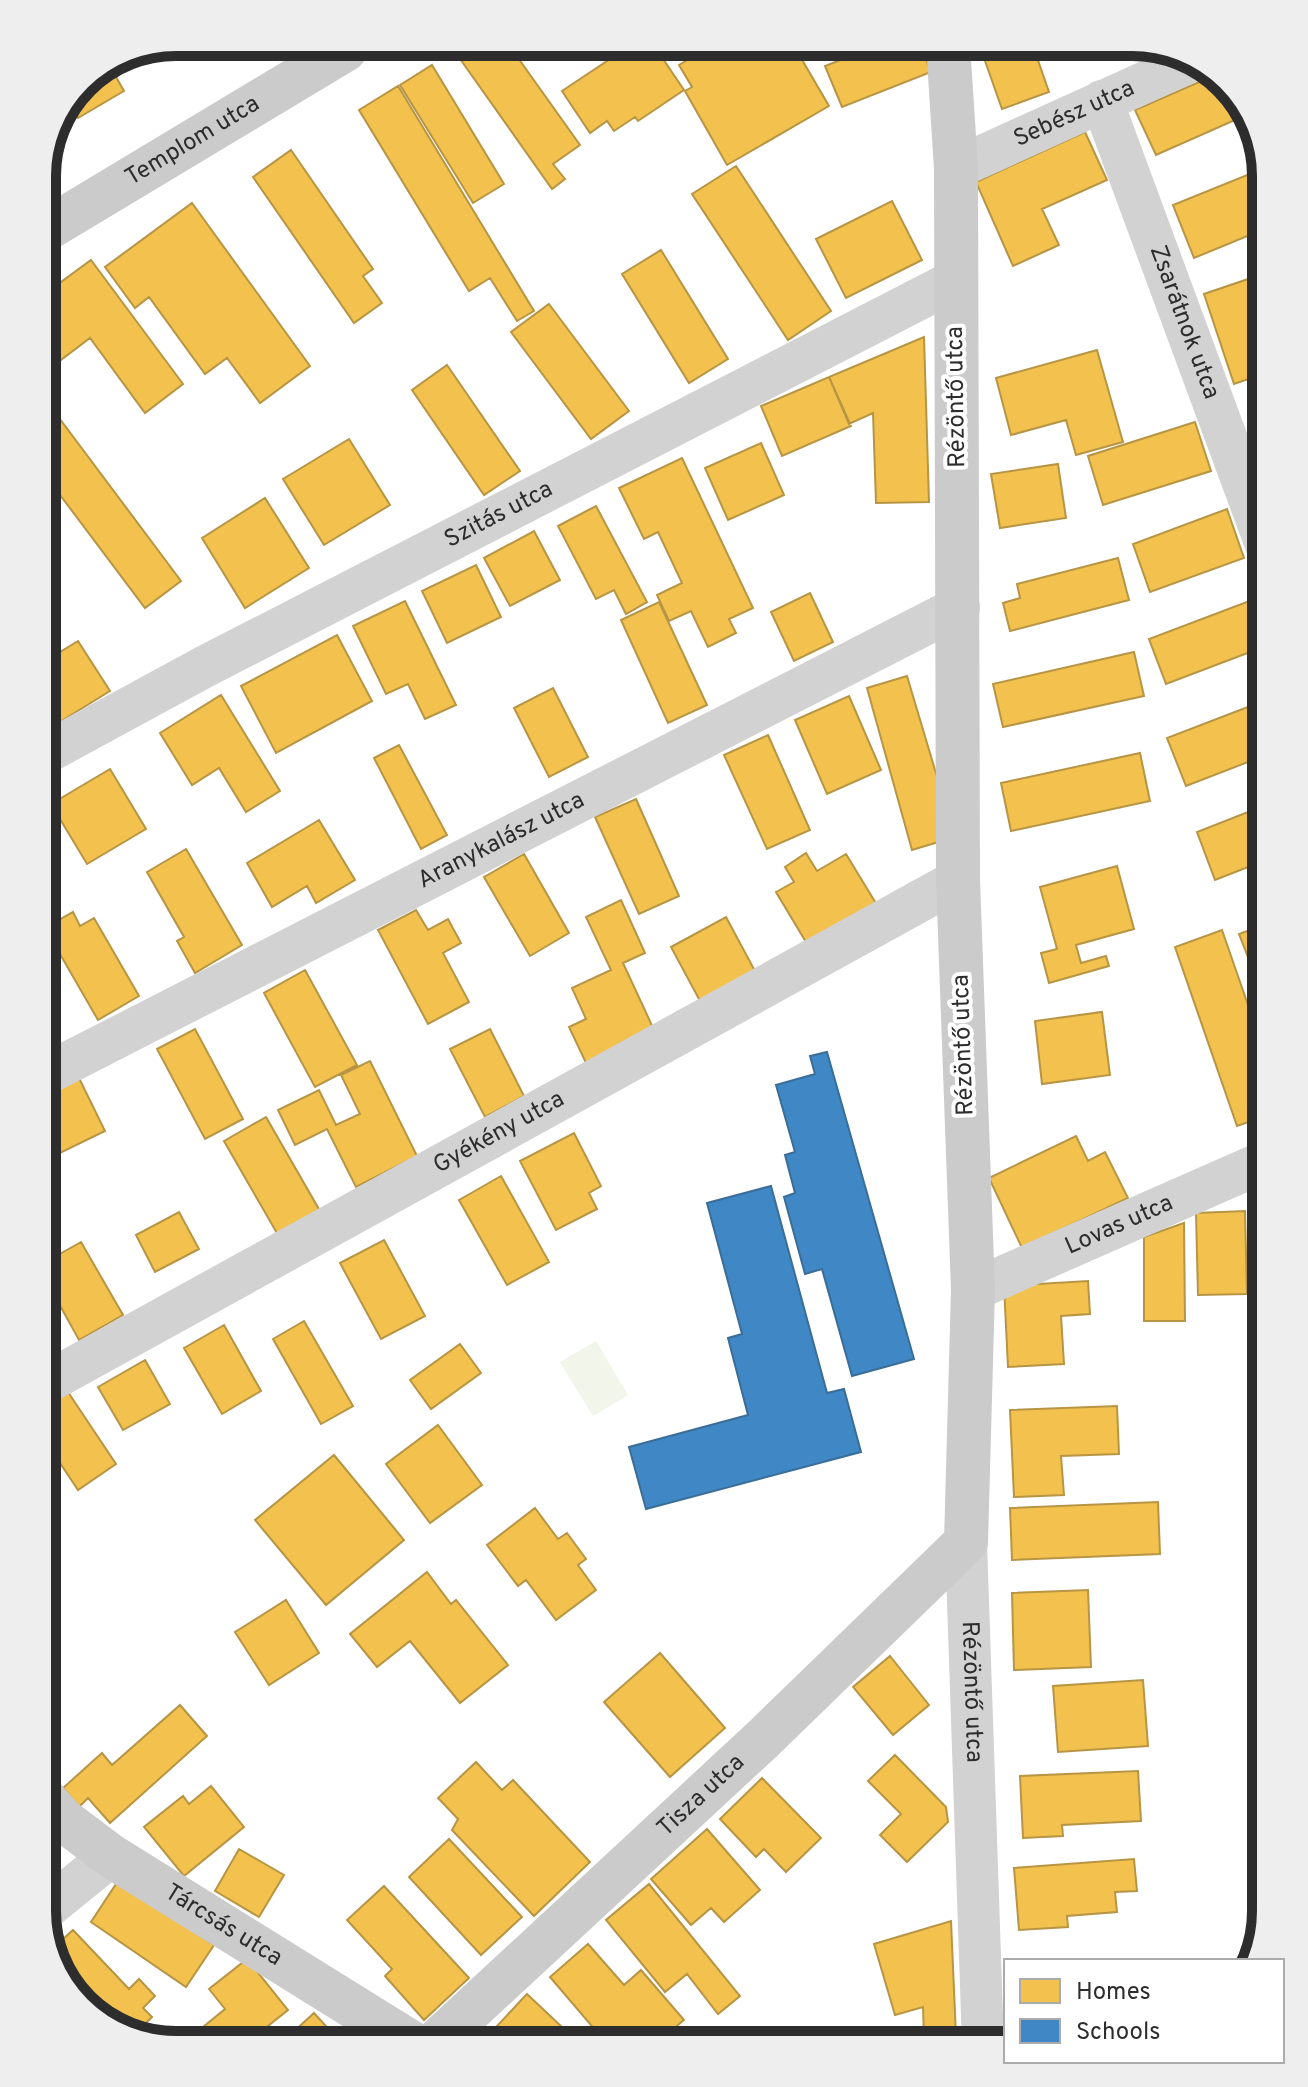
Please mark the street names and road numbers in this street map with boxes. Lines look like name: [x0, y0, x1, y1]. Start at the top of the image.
street label: Sebész utca: [1009, 74, 1139, 155]
street label: Templom utca: [120, 90, 266, 193]
street label: Zsarátnok utca: [1142, 241, 1226, 403]
street label: Rézöntő utca: [941, 326, 973, 468]
street label: Szitás utca: [440, 475, 558, 556]
street label: Aranykalász utca: [413, 786, 590, 896]
street label: Rézöntő utca: [947, 974, 981, 1116]
street label: Gyékény utca: [428, 1085, 570, 1181]
street label: Lovas utca: [1061, 1189, 1178, 1262]
street label: Rézöntő utca: [954, 1621, 988, 1763]
street label: Tisza utca: [651, 1748, 751, 1844]
street label: Tárcsás utca: [159, 1878, 288, 1974]

